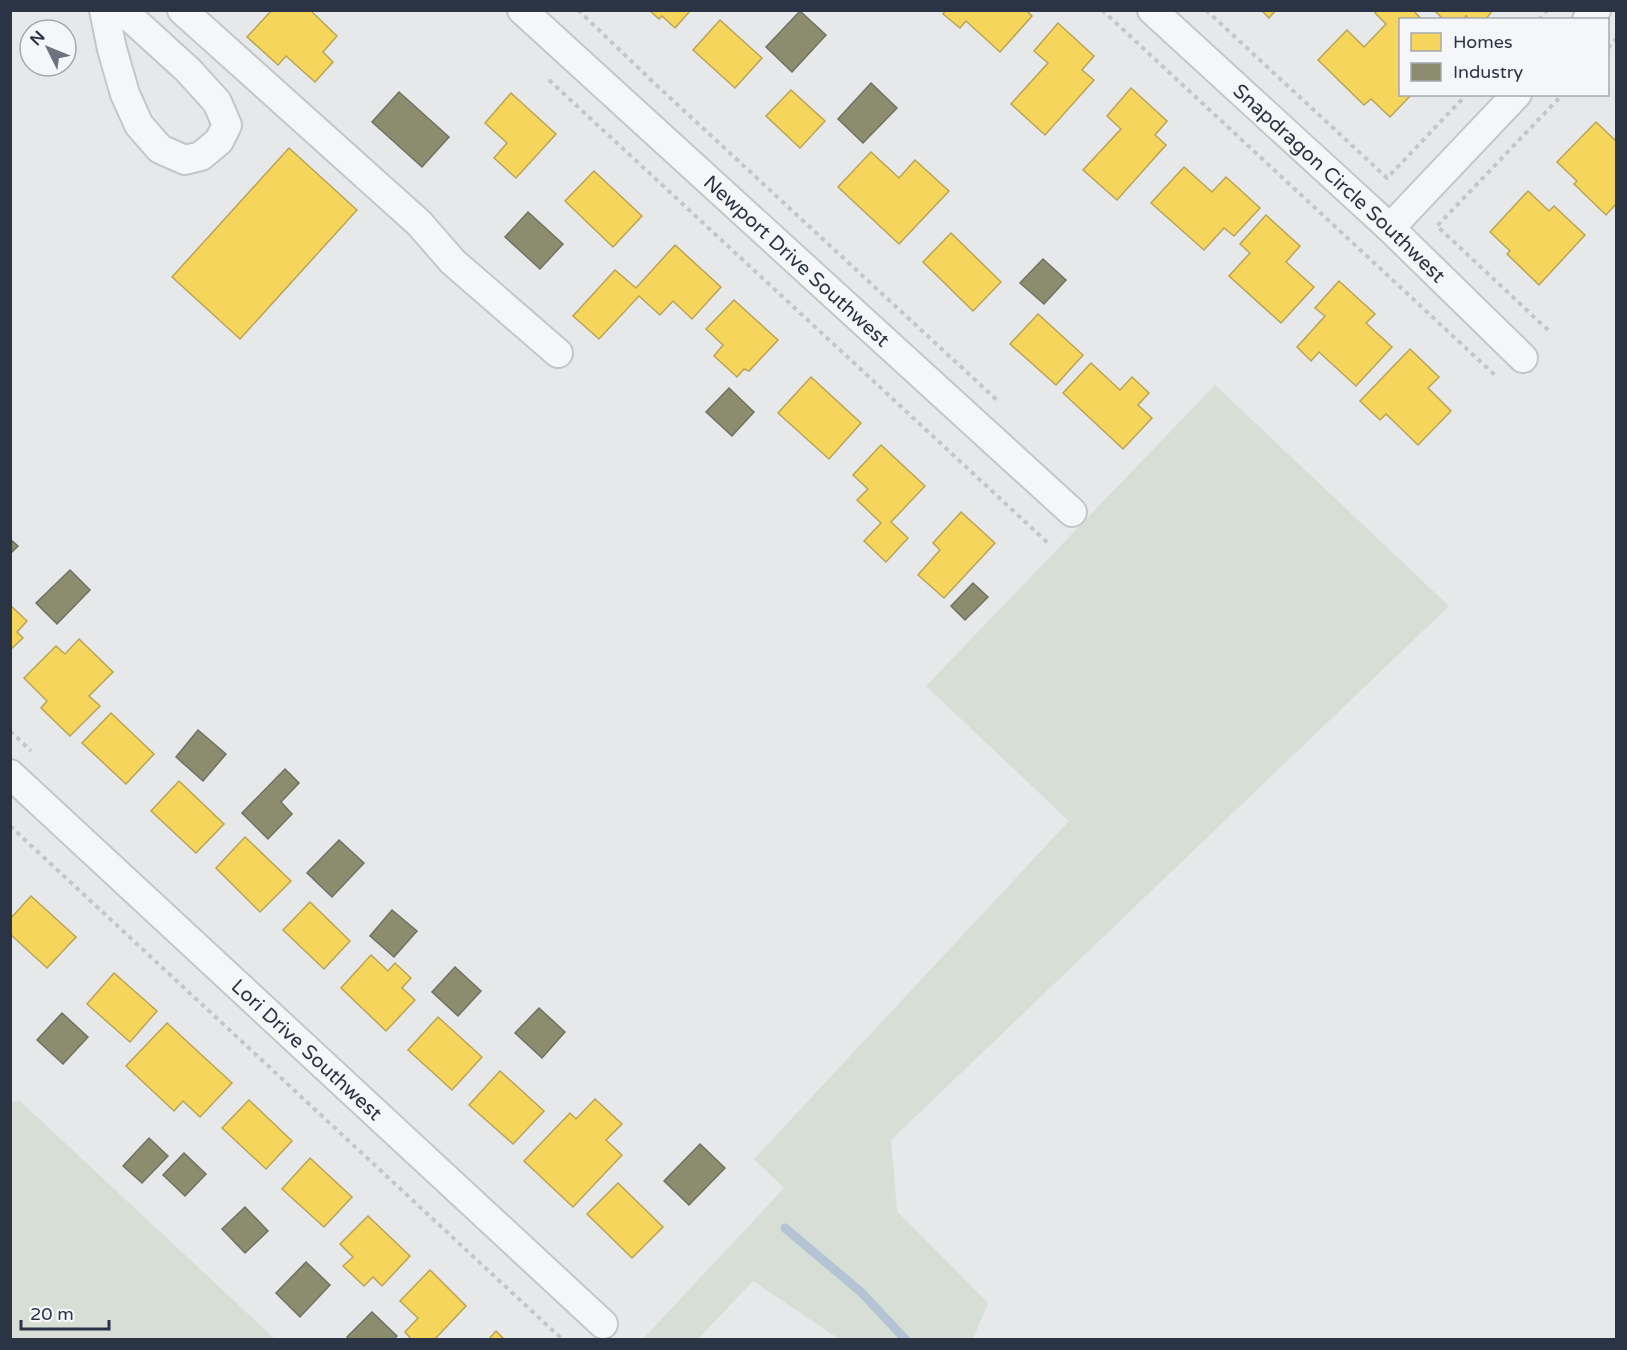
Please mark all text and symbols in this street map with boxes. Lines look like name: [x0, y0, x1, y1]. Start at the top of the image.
north arrow: [18, 18, 78, 78]
legend: [1399, 18, 1609, 96]
text: N: [26, 27, 49, 50]
text: Homes: [1453, 31, 1513, 53]
text: Industry: [1453, 61, 1524, 83]
street label: Snapdragon Circle Southwest: [1228, 79, 1450, 288]
street label: Newport Drive Southwest: [698, 171, 894, 353]
street label: Lori Drive Southwest: [226, 975, 387, 1126]
scale bar: [21, 1293, 110, 1331]
text: 20 m: [30, 1303, 74, 1325]

